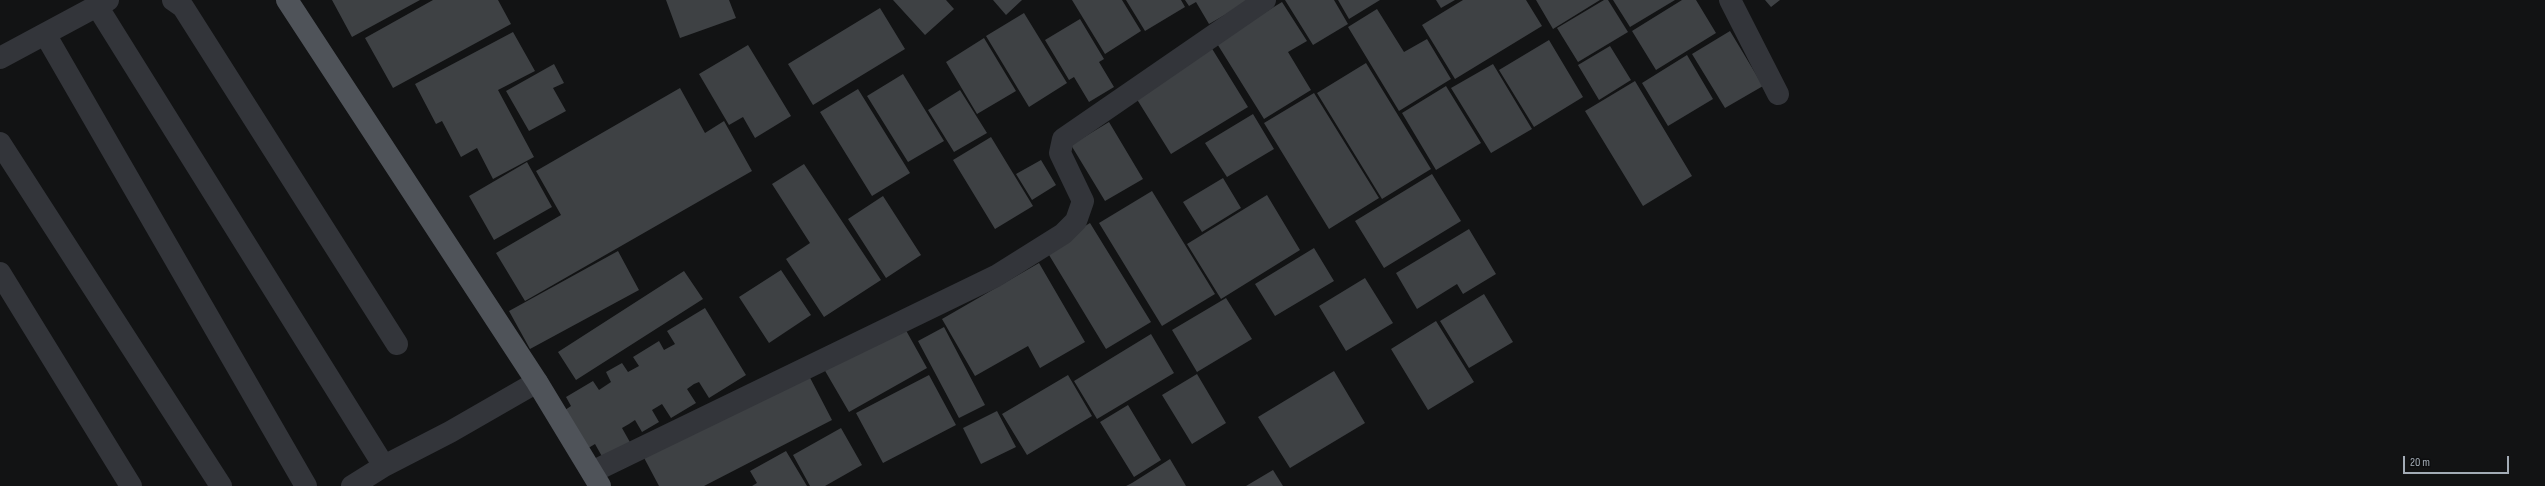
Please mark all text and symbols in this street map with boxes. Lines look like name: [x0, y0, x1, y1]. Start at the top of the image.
scale bar: [2405, 448, 2511, 474]
text: 20 m: [2410, 455, 2430, 470]

